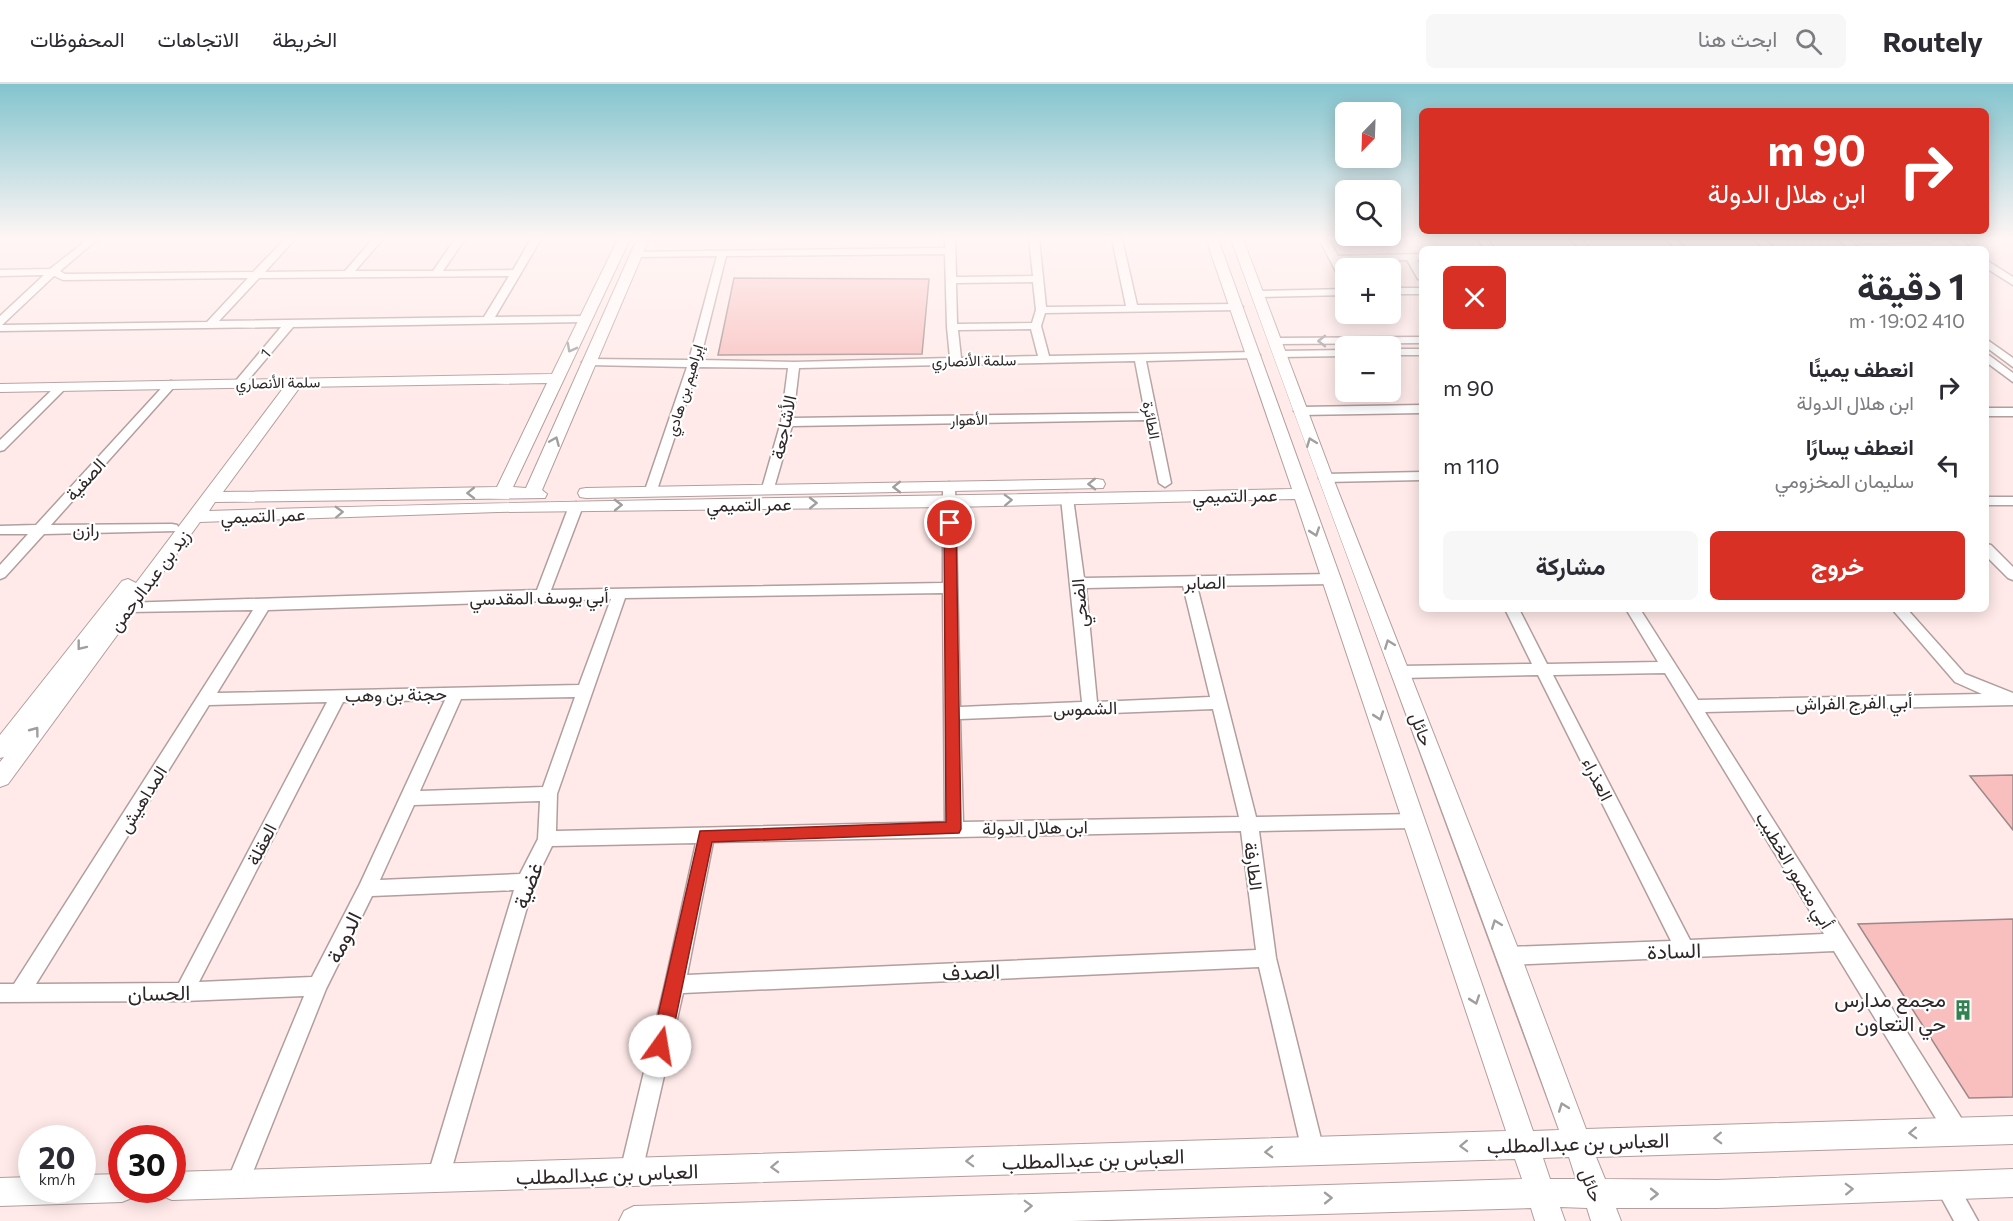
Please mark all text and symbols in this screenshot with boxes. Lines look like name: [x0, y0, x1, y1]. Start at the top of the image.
search box: [1426, 14, 1846, 68]
text: Routely: [1882, 24, 1983, 58]
text: ابحث هنا: [1698, 25, 1777, 52]
icon: search: [1792, 25, 1825, 58]
text: المحفوظات: [30, 26, 125, 51]
text: الاتجاهات: [158, 26, 239, 51]
text: الخريطة: [272, 26, 337, 51]
north arrow: [1335, 102, 1401, 168]
map controls: [1335, 102, 1401, 402]
text: 90 m: [1767, 123, 1866, 175]
icon: right: [1887, 132, 1965, 210]
text: ابن هلال الدولة: [1707, 176, 1866, 209]
button: search: [1335, 180, 1401, 246]
button: +: [1335, 258, 1401, 324]
text: 1 دقيقة: [1857, 263, 1965, 307]
button: close: [1443, 266, 1506, 329]
text: 410 m · 19:02: [1849, 308, 1965, 332]
one-way arrow: [1317, 335, 1326, 347]
button: −: [1335, 336, 1401, 402]
one-way arrow: [567, 342, 578, 352]
street label: إبراهيم بن هادي: [662, 342, 711, 439]
street label: 1: [256, 345, 274, 361]
street label: سلمة الأنصاري: [932, 350, 1017, 375]
text: انعطف يمينًا: [1808, 355, 1914, 382]
icon: right: [1932, 371, 1965, 404]
street label: سلمة الأنصاري: [236, 372, 321, 397]
text: 90 m: [1443, 374, 1494, 401]
text: ابن هلال الدولة: [1797, 390, 1914, 414]
street label: الأشاجعة: [765, 393, 801, 461]
street label: الطائرة: [1139, 400, 1164, 441]
street label: الأهوار: [949, 410, 988, 429]
text: انعطف يسارًا: [1806, 433, 1914, 460]
one-way arrow: [548, 436, 560, 447]
one-way arrow: [1306, 437, 1319, 448]
icon: left: [1932, 449, 1965, 482]
text: 110 m: [1443, 452, 1500, 479]
street label: الصفية: [60, 453, 110, 505]
text: سليمان المخزومي: [1775, 468, 1914, 492]
one-way arrow: [1088, 478, 1097, 490]
one-way arrow: [893, 480, 902, 493]
street label: عمر التميمي: [1192, 483, 1278, 512]
one-way arrow: [467, 487, 476, 499]
street label: عمر التميمي: [706, 492, 792, 521]
one-way arrow: [1003, 493, 1012, 506]
one-way arrow: [808, 497, 817, 509]
pin: [924, 497, 975, 548]
one-way arrow: [613, 499, 622, 511]
street label: عمر التميمي: [220, 503, 306, 532]
one-way arrow: [334, 506, 343, 519]
icon: arrive: [933, 506, 966, 539]
street label: رازن: [73, 518, 99, 541]
street label: زيد بن عبدالرحمن: [104, 525, 195, 636]
one-way arrow: [1308, 526, 1321, 536]
button: مشاركة: [1443, 531, 1698, 600]
button: خروج: [1710, 531, 1965, 600]
street label: الصابر: [1183, 571, 1226, 594]
street label: الضحي: [1066, 577, 1097, 628]
street label: أبي يوسف المقدسي: [469, 585, 609, 614]
one-way arrow: [77, 639, 88, 650]
one-way arrow: [1384, 639, 1397, 650]
street label: حجنة بن وهب: [345, 682, 447, 707]
street label: أبي الفرج الفراش: [1796, 690, 1913, 719]
street label: الشموس: [1053, 696, 1117, 721]
street label: حائل: [1405, 709, 1438, 749]
one-way arrow: [1371, 710, 1384, 721]
one-way arrow: [28, 727, 39, 738]
street label: العذراء: [1577, 754, 1618, 805]
street label: المداهيش: [113, 761, 172, 837]
street label: أبي منصور الخطيب: [1747, 808, 1838, 935]
street label: ابن هلال الدولة: [982, 815, 1088, 840]
street label: العقلة: [241, 820, 281, 868]
street label: الطارفة: [1239, 840, 1268, 892]
street label: غضية: [507, 858, 548, 912]
street label: الدومة: [320, 907, 368, 967]
one-way arrow: [1491, 919, 1504, 930]
street label: السادة: [1647, 937, 1701, 963]
street label: الصدف: [941, 957, 1001, 985]
street label: الحسان: [127, 979, 191, 1006]
place label: مجمع مدارس حي التعاون: [1834, 986, 1946, 1041]
one-way arrow: [1467, 994, 1480, 1005]
building icon: مجمع مدارس حي التعاون: [1951, 998, 1975, 1022]
position arrow: [628, 1014, 692, 1078]
one-way arrow: [1558, 1102, 1571, 1113]
speed limit sign: 30: [108, 1125, 186, 1203]
street label: العباس بن عبدالمطلب: [1486, 1126, 1670, 1159]
one-way arrow: [1908, 1126, 1917, 1139]
one-way arrow: [1713, 1132, 1722, 1144]
text: 20: [39, 1138, 75, 1175]
one-way arrow: [1460, 1139, 1469, 1152]
street label: العباس بن عبدالمطلب: [1001, 1142, 1185, 1175]
one-way arrow: [1265, 1146, 1274, 1159]
one-way arrow: [965, 1155, 974, 1168]
street label: العباس بن عبدالمطلب: [515, 1157, 699, 1190]
one-way arrow: [770, 1161, 779, 1174]
street label: حائل: [1575, 1165, 1608, 1205]
text: km/h: [39, 1170, 75, 1188]
one-way arrow: [1845, 1183, 1854, 1196]
one-way arrow: [1650, 1188, 1659, 1200]
one-way arrow: [1324, 1192, 1333, 1204]
one-way arrow: [1024, 1200, 1033, 1213]

